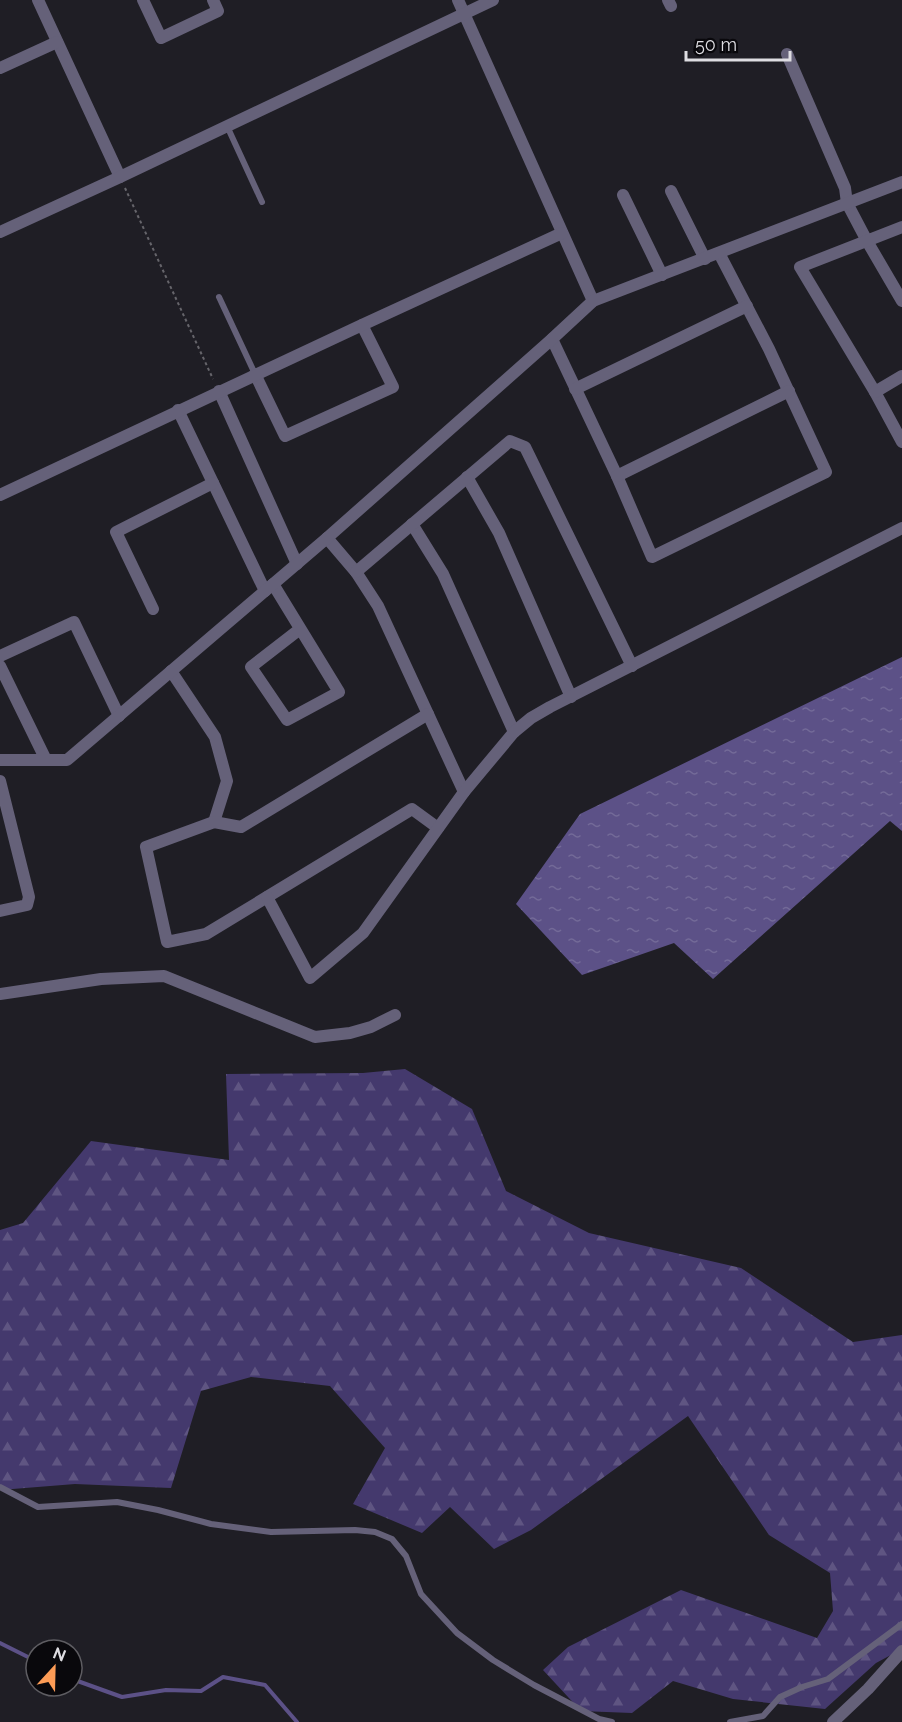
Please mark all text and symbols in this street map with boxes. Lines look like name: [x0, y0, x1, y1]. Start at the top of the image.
scale bar: [686, 24, 790, 62]
text: 50 m: [695, 34, 737, 55]
north arrow: [24, 1638, 84, 1698]
text: N: [50, 1643, 69, 1666]

